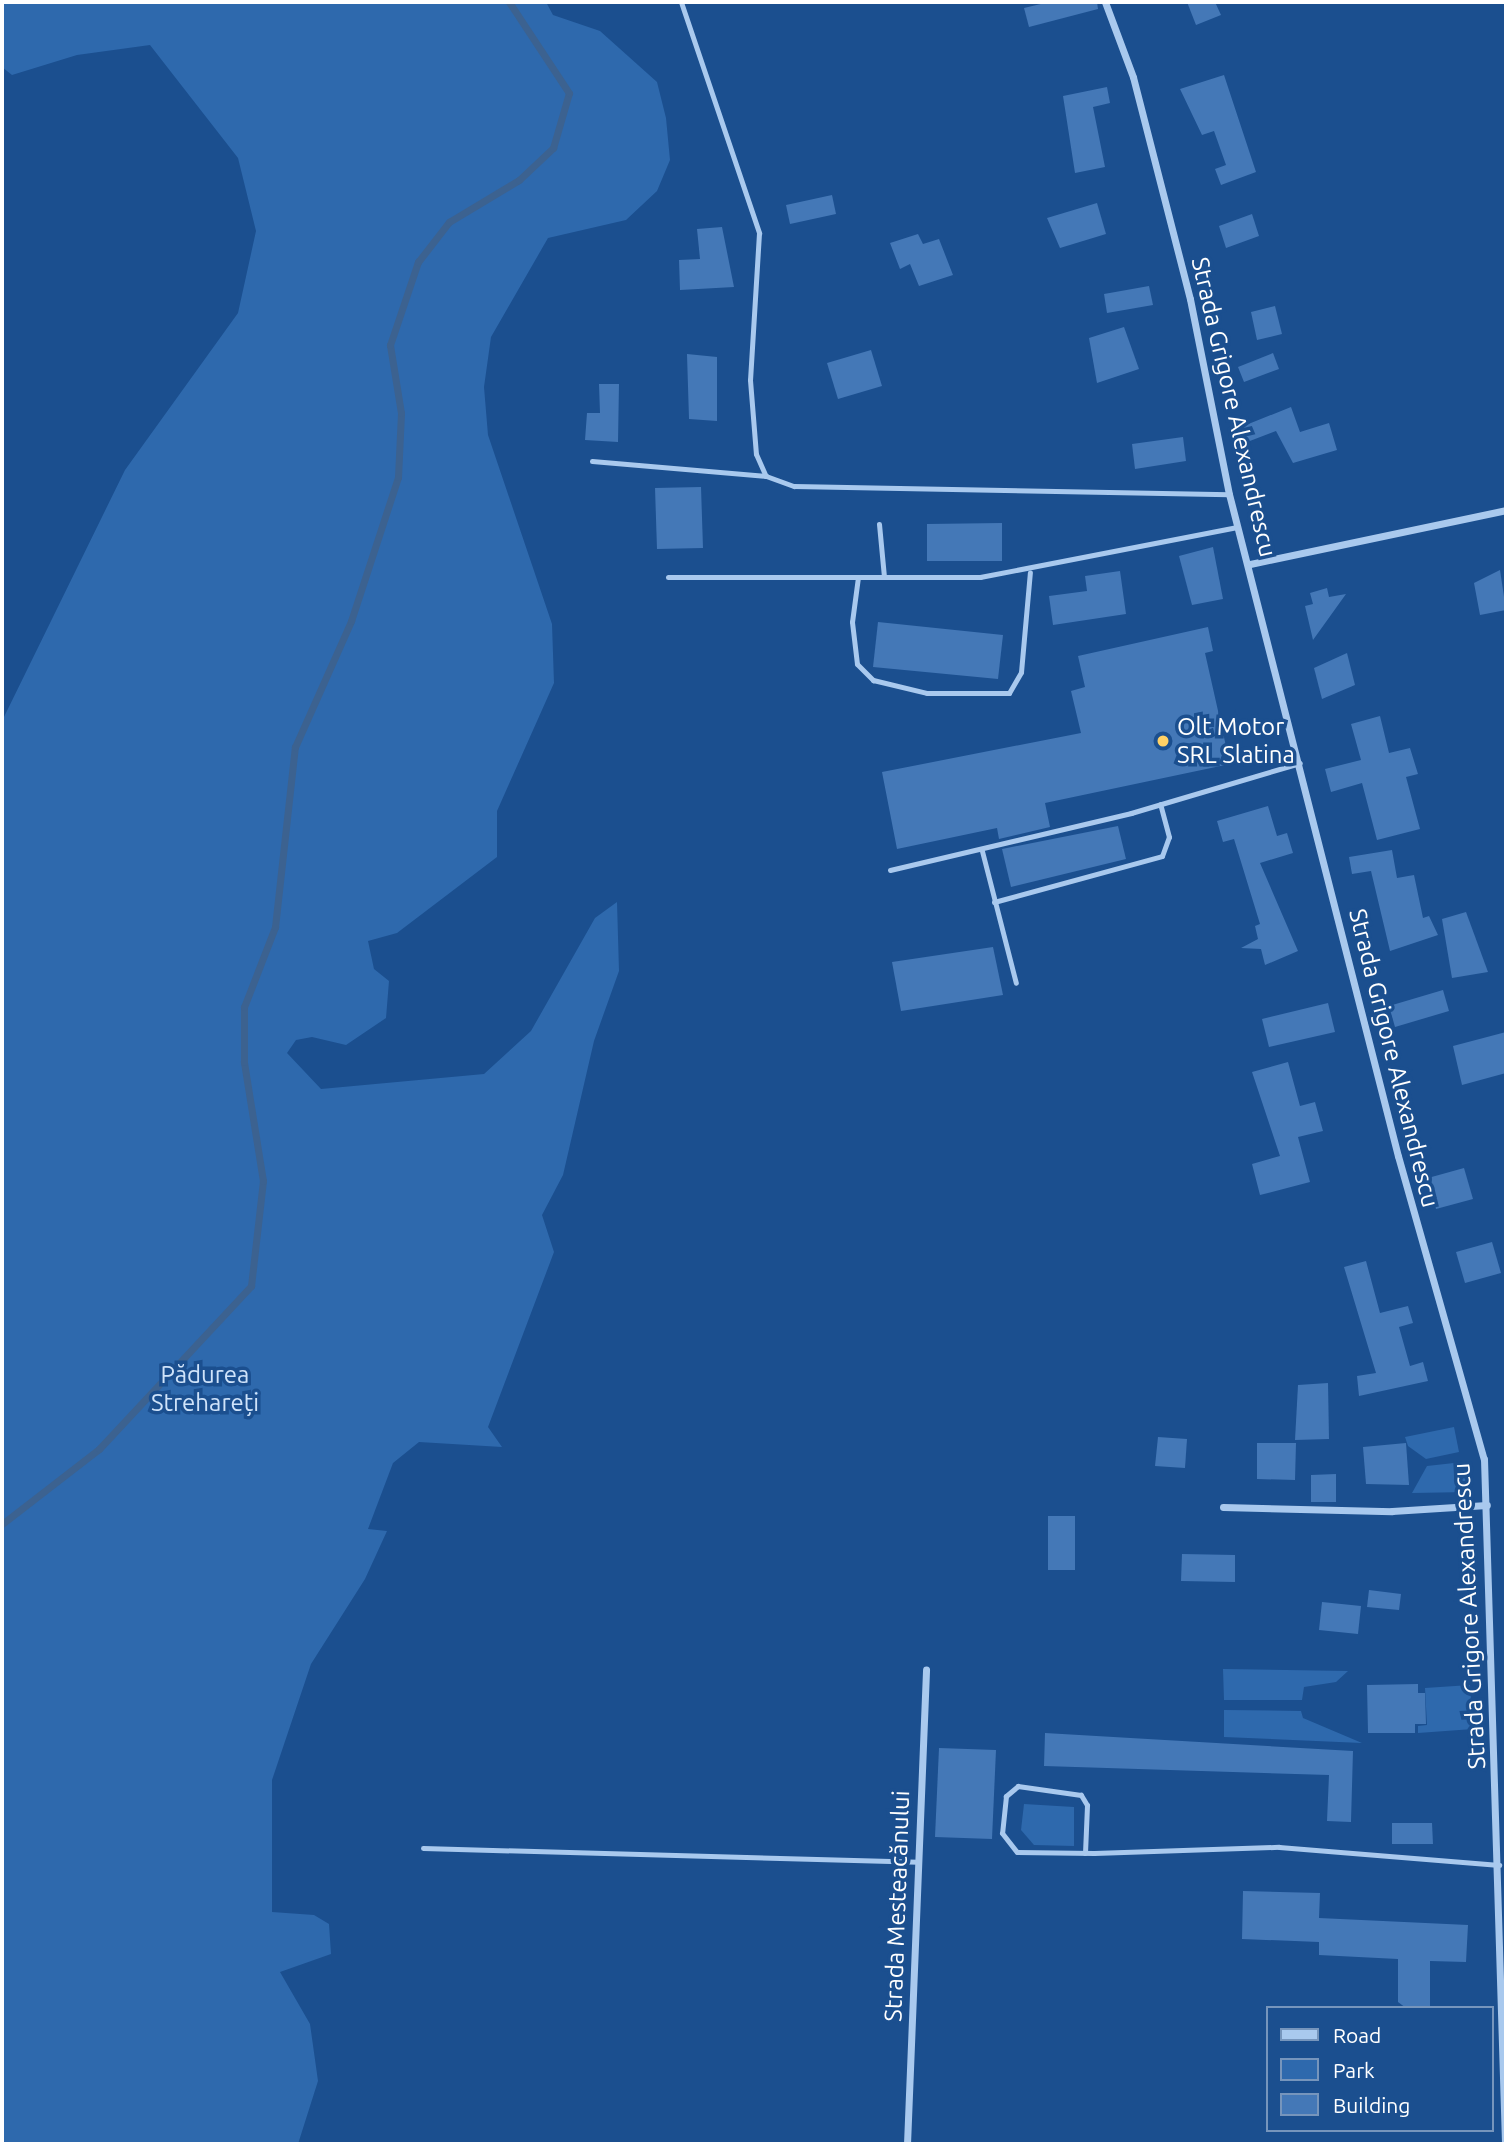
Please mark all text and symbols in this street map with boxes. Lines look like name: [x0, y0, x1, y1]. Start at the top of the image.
street label: Strada Grigore Alexandrescu: [1185, 254, 1283, 560]
place label: Olt Motor SRL Slatina: [1177, 713, 1295, 769]
marker: Olt Motor SRL Slatina: [1155, 733, 1171, 749]
street label: Strada Grigore Alexandrescu: [1343, 906, 1445, 1210]
park label: Pădurea Strehareți: [151, 1361, 259, 1417]
street label: Strada Grigore Alexandrescu: [1447, 1462, 1491, 1770]
street label: Strada Mesteacănului: [879, 1790, 915, 2022]
legend: [1266, 2006, 1494, 2132]
text: Road: [1333, 2023, 1381, 2047]
text: Park: [1333, 2058, 1375, 2082]
text: Building: [1333, 2093, 1410, 2117]

